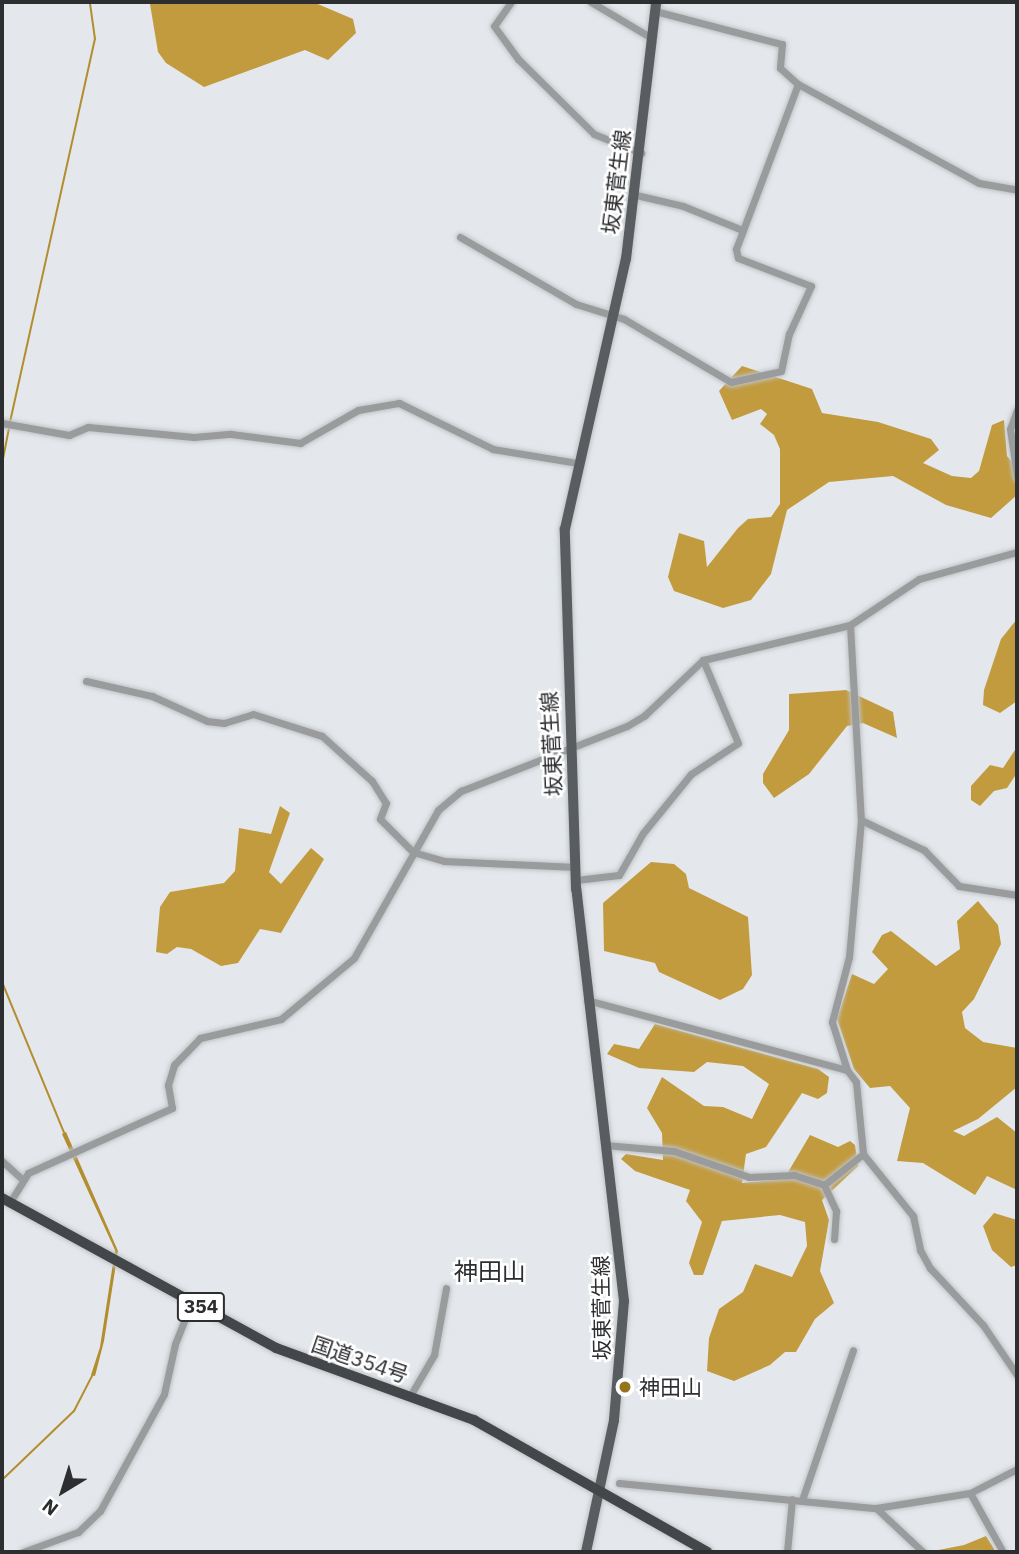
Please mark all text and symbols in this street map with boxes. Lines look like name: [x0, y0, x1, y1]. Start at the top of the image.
street label: 坂東菅生線: [597, 128, 635, 236]
street label: 坂東菅生線: [536, 691, 566, 797]
street label: 坂東菅生線: [587, 1255, 615, 1361]
district label: 神田山: [454, 1258, 526, 1286]
road number: 354: [176, 1292, 226, 1322]
street label: 国道354号: [308, 1331, 412, 1387]
place label: 神田山: [639, 1374, 702, 1400]
marker: 神田山: [617, 1379, 633, 1395]
north arrow: [28, 1456, 98, 1526]
text: N: [37, 1494, 63, 1521]

